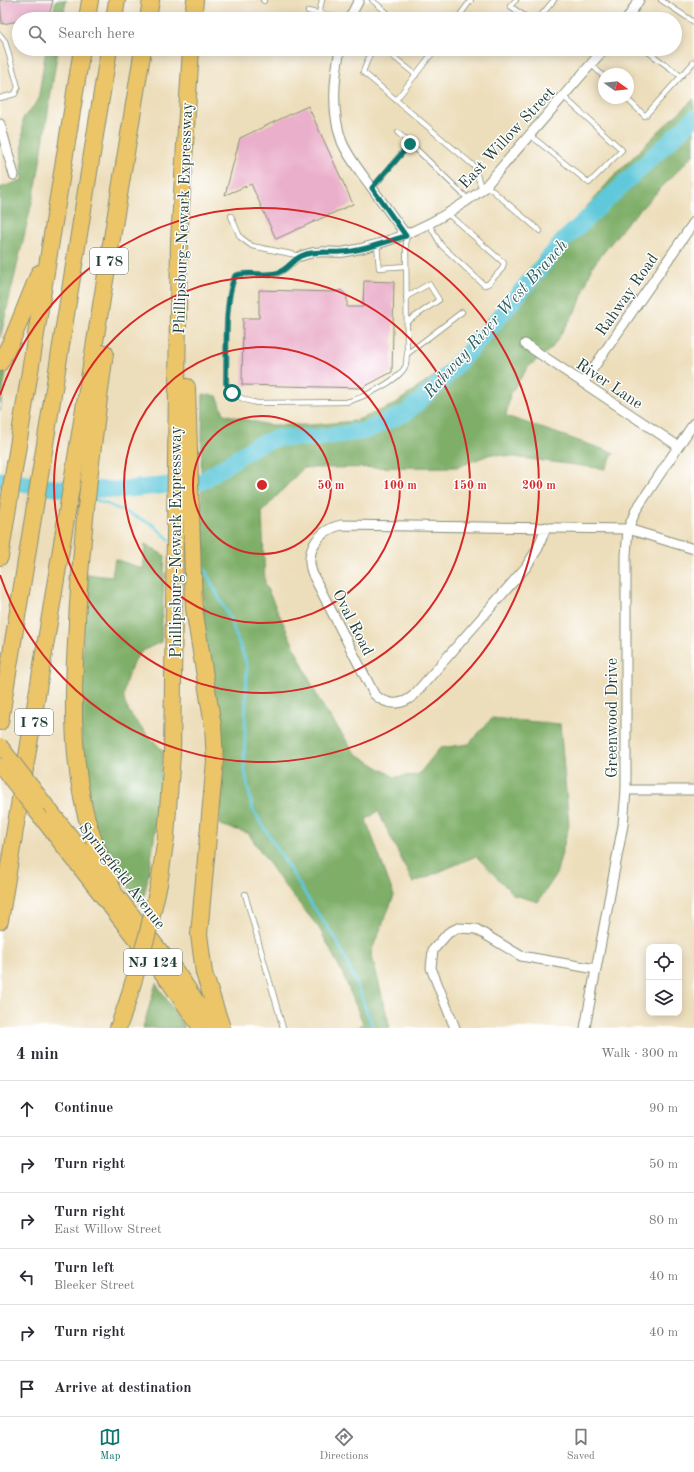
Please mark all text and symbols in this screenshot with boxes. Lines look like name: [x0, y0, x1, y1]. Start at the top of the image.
search box: [12, 12, 682, 56]
icon: search: [26, 23, 48, 45]
text: Search here: [58, 27, 135, 42]
north arrow: [598, 68, 634, 104]
street label: East Willow Street: [456, 84, 559, 192]
street label: Phillipsburg-Newark Expressway: [172, 101, 196, 334]
route end: [401, 135, 419, 153]
water label: Rahway River West Branch: [420, 236, 572, 402]
road number: I 78: [90, 248, 128, 274]
street label: Rahway Road: [593, 251, 662, 339]
street label: River Lane: [573, 357, 645, 413]
route start: [223, 384, 241, 402]
street label: Phillipsburg-Newark Expressway: [169, 425, 185, 658]
centre of rings: [255, 478, 269, 492]
text: 50 m: [318, 479, 345, 492]
text: 150 m: [453, 479, 487, 492]
text: 100 m: [383, 480, 417, 492]
text: 200 m: [522, 480, 556, 492]
street label: Oval Road: [329, 587, 376, 658]
street label: Greenwood Drive: [605, 658, 621, 778]
road number: I 78: [15, 709, 53, 735]
street label: Springfield Avenue: [75, 820, 168, 932]
map controls: [646, 944, 682, 1016]
button: locate: [646, 944, 682, 980]
road number: NJ 124: [124, 949, 182, 975]
button: layers: [646, 980, 682, 1016]
text: 4 min: [16, 1046, 59, 1063]
text: Walk · 300 m: [601, 1047, 678, 1060]
icon: ahead: [16, 1098, 38, 1120]
text: Continue: [54, 1101, 113, 1116]
text: 90 m: [649, 1102, 678, 1115]
icon: right: [16, 1154, 38, 1176]
text: Turn right: [54, 1157, 125, 1172]
text: 50 m: [649, 1158, 678, 1171]
text: Turn right: [54, 1205, 125, 1220]
icon: right: [16, 1210, 38, 1232]
text: 80 m: [649, 1214, 678, 1227]
text: East Willow Street: [54, 1223, 161, 1236]
text: Turn left: [54, 1261, 114, 1276]
icon: left: [16, 1266, 38, 1288]
text: 40 m: [649, 1270, 678, 1283]
text: Bleeker Street: [54, 1279, 135, 1292]
icon: right: [16, 1322, 38, 1344]
text: Turn right: [54, 1325, 125, 1340]
text: 40 m: [649, 1326, 678, 1339]
icon: arrive: [16, 1378, 38, 1400]
text: Arrive at destination: [54, 1381, 192, 1396]
tab: Map: [99, 1426, 121, 1464]
tab: Directions: [320, 1426, 368, 1464]
tab: Saved: [567, 1426, 595, 1464]

